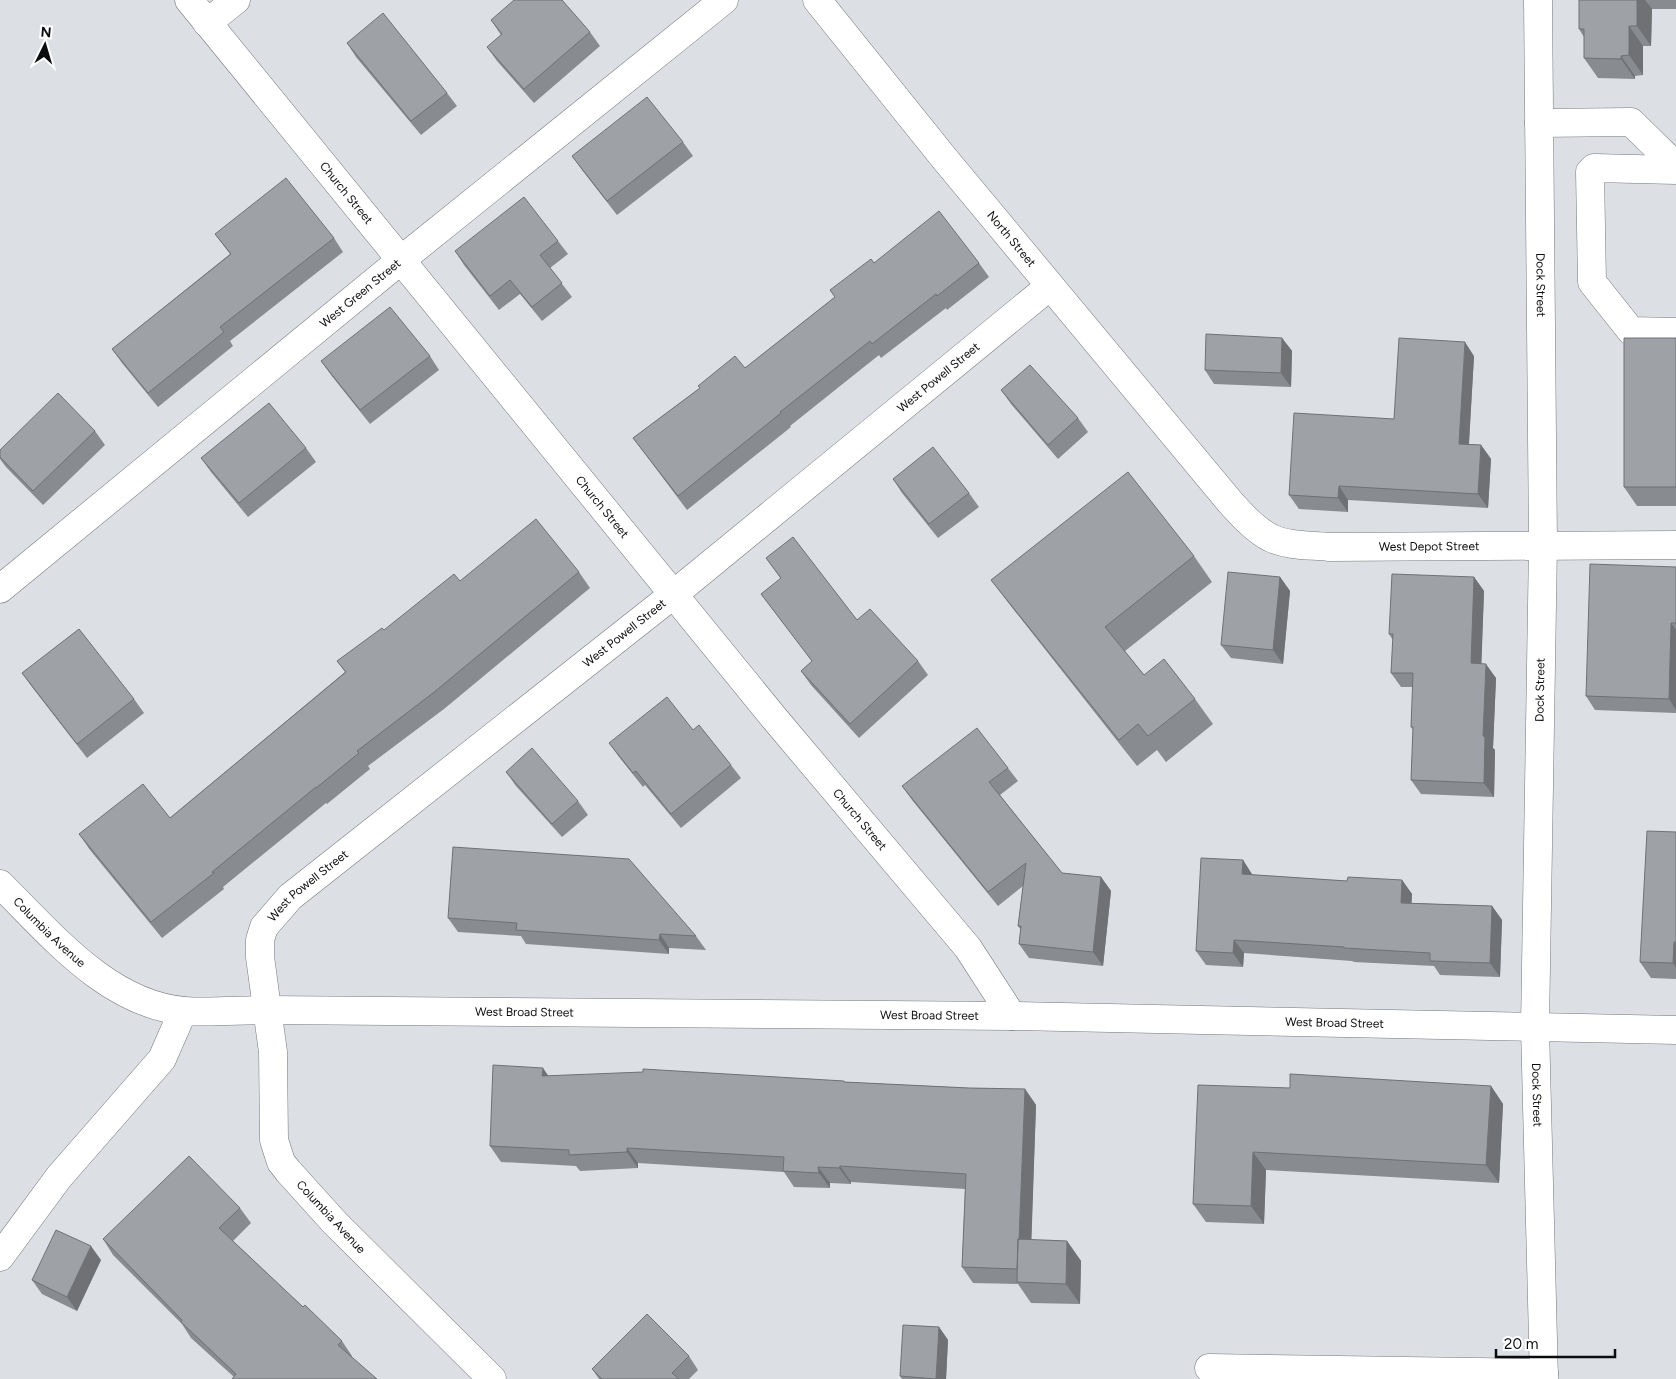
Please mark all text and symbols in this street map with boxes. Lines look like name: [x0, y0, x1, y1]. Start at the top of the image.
north arrow: [20, 20, 70, 70]
text: N: [40, 24, 52, 41]
street label: Church Street: [317, 159, 376, 227]
street label: North Street: [984, 208, 1039, 270]
street label: Dock Street: [1533, 253, 1548, 318]
street label: West Green Street: [317, 256, 404, 331]
street label: West Powell Street: [894, 339, 983, 415]
street label: Church Street: [573, 473, 632, 541]
street label: West Depot Street: [1379, 539, 1480, 554]
street label: West Powell Street: [580, 596, 669, 670]
street label: Dock Street: [1532, 657, 1548, 722]
street label: Church Street: [830, 786, 890, 853]
street label: West Powell Street: [265, 847, 351, 924]
street label: Columbia Avenue: [10, 894, 88, 970]
street label: West Broad Street: [475, 1005, 574, 1019]
street label: West Broad Street: [880, 1008, 979, 1023]
street label: West Broad Street: [1285, 1015, 1384, 1031]
street label: Dock Street: [1529, 1063, 1545, 1128]
street label: Columbia Avenue: [294, 1178, 369, 1257]
scale bar: [1496, 1326, 1615, 1358]
text: 20 m: [1504, 1335, 1538, 1353]

